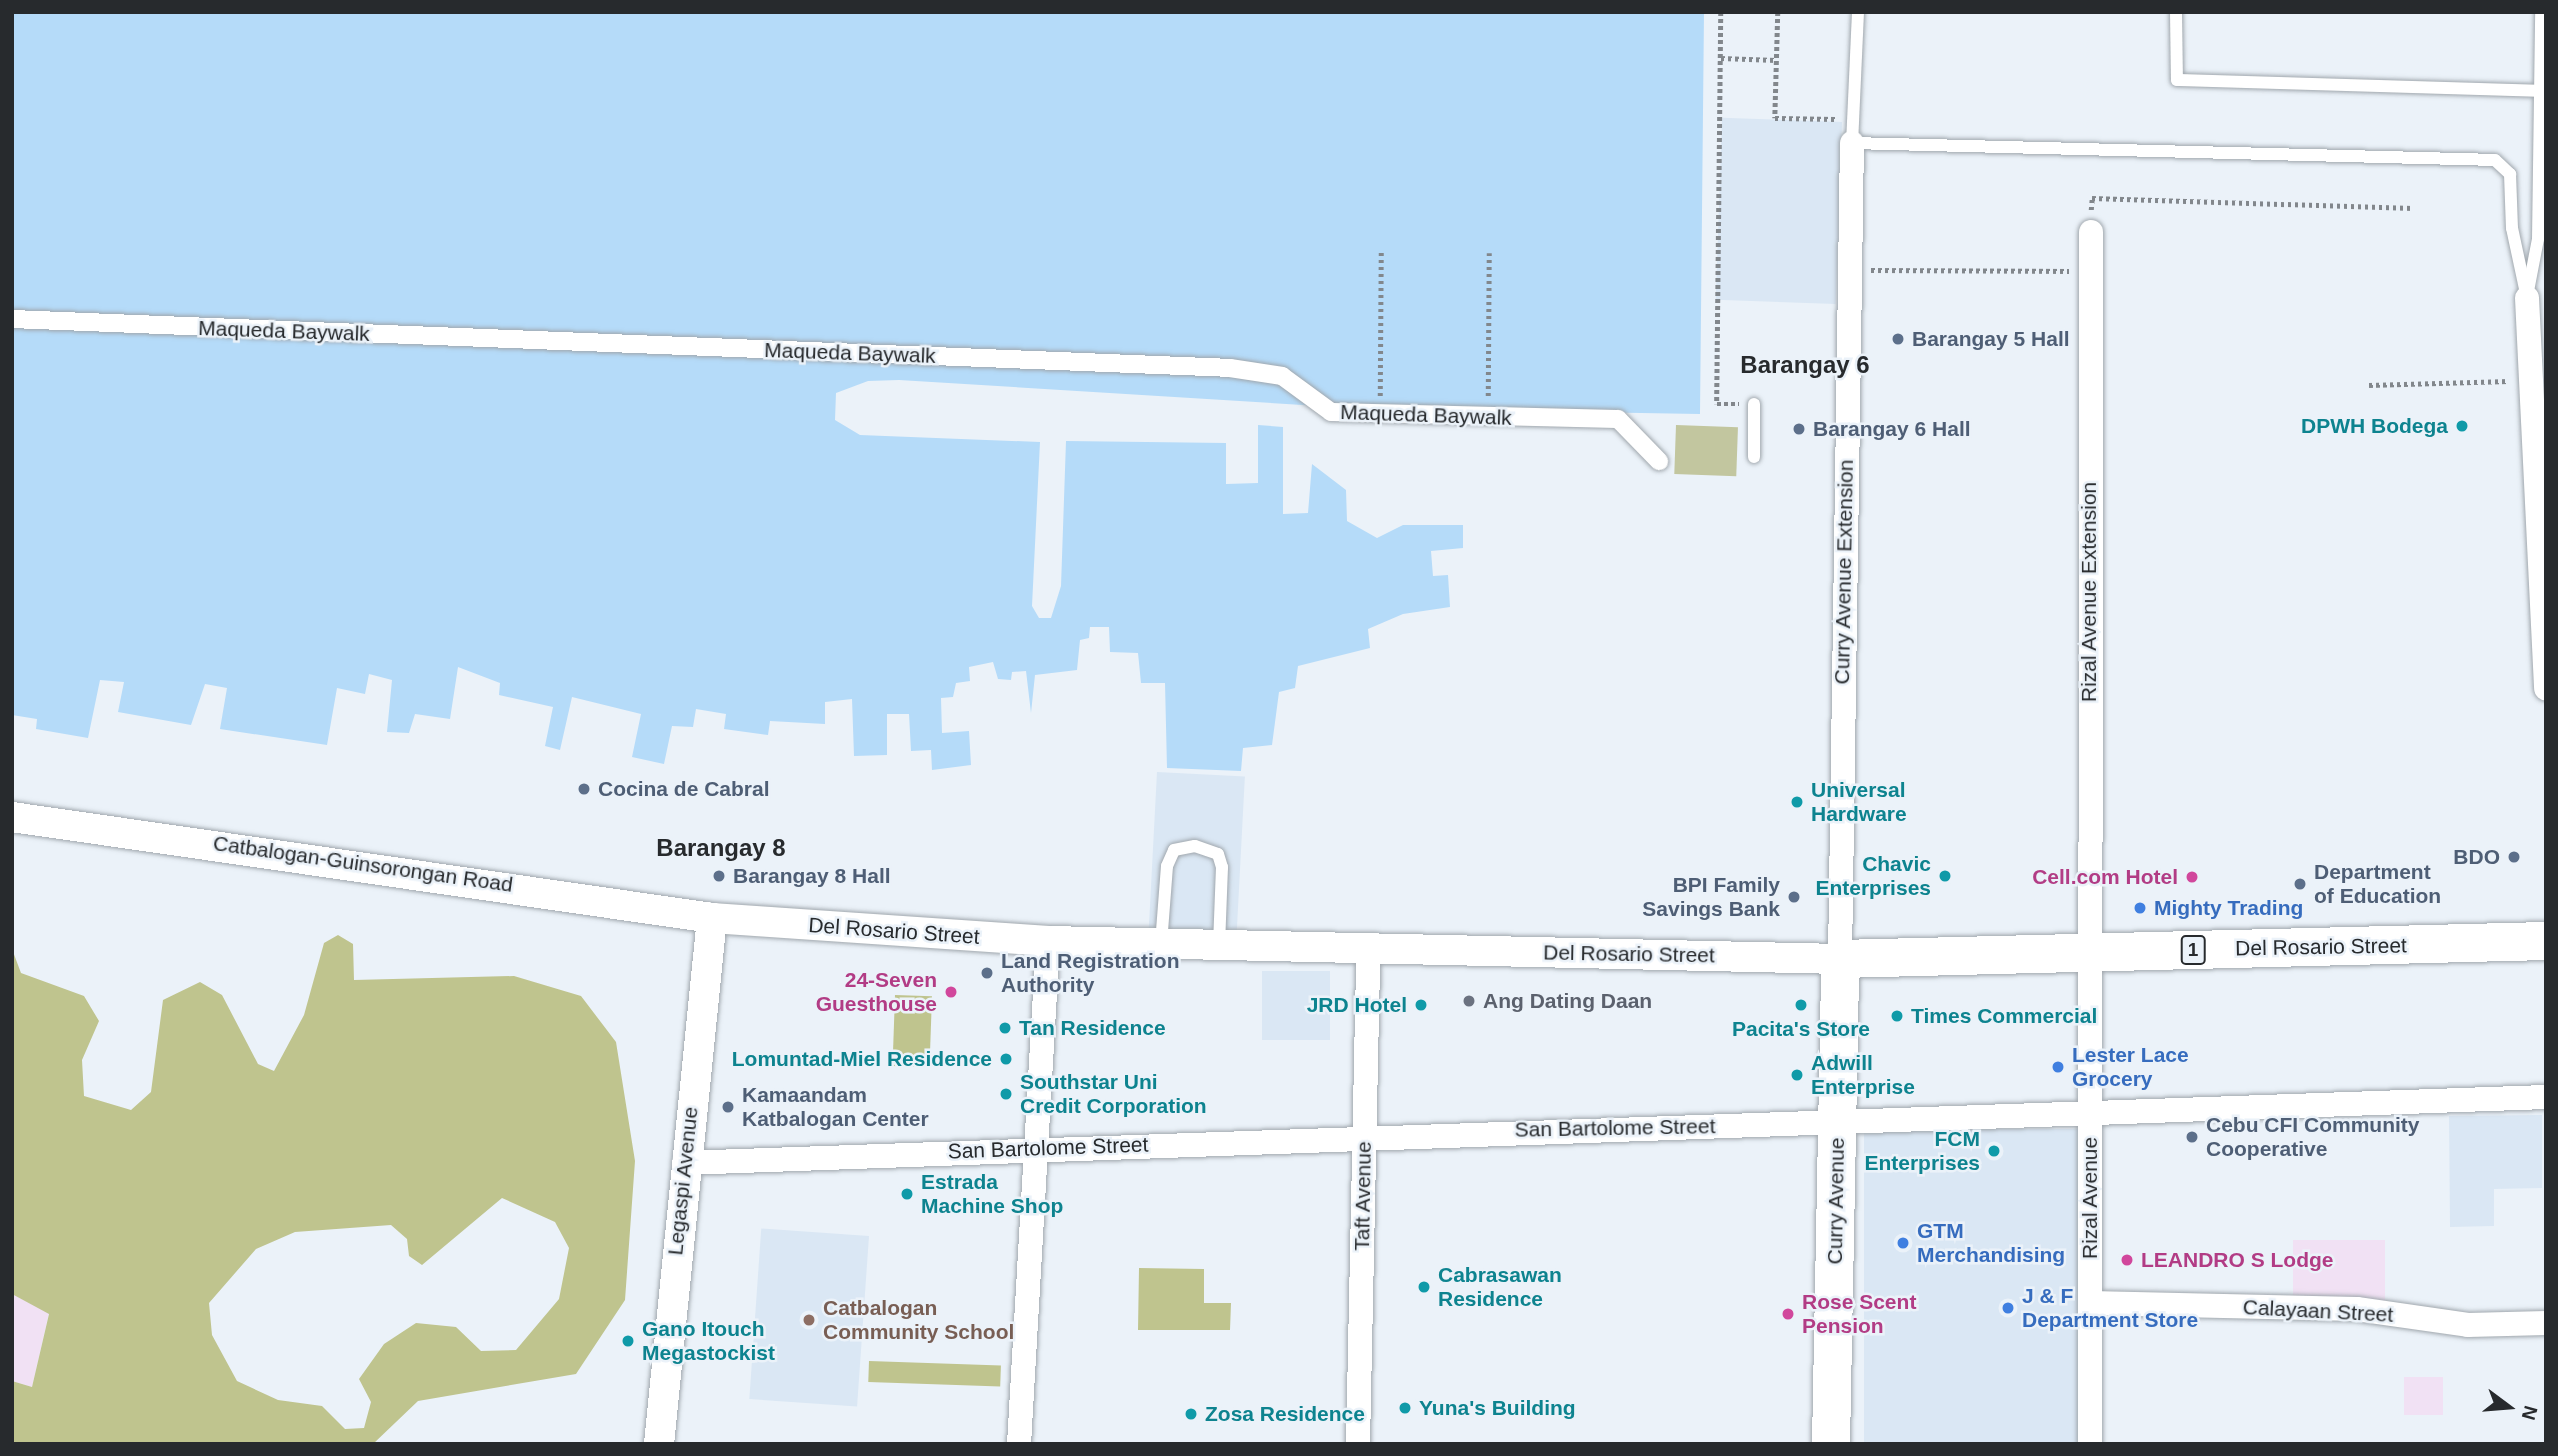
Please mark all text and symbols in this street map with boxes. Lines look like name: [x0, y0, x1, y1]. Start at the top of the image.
street label: Maqueda Baywalk: [198, 315, 370, 347]
place label: Barangay 5 Hall: [1912, 326, 2070, 352]
marker: Barangay 5 Hall: [1890, 331, 1906, 347]
street label: Maqueda Baywalk: [764, 337, 936, 369]
district label: Barangay 6: [1740, 351, 1870, 379]
street label: Maqueda Baywalk: [1340, 399, 1512, 431]
place label: DPWH Bodega: [2301, 413, 2448, 439]
place label: Barangay 6 Hall: [1813, 416, 1971, 442]
marker: DPWH Bodega: [2454, 418, 2470, 434]
marker: Barangay 6 Hall: [1791, 421, 1807, 437]
street label: Curry Avenue Extension: [1829, 459, 1859, 685]
street label: Rizal Avenue Extension: [2076, 481, 2102, 703]
place label: Cocina de Cabral: [598, 776, 770, 802]
place label: Universal Hardware: [1811, 777, 1907, 827]
marker: Cocina de Cabral: [576, 781, 592, 797]
marker: Universal Hardware: [1789, 794, 1805, 810]
street label: Catbalogan-Guinsorongan Road: [212, 830, 514, 898]
district label: Barangay 8: [656, 834, 786, 862]
place label: BDO: [2453, 844, 2500, 870]
marker: BDO: [2506, 849, 2522, 865]
place label: Chavic Enterprises: [1815, 851, 1931, 901]
place label: Department of Education: [2314, 859, 2441, 909]
place label: Barangay 8 Hall: [733, 863, 891, 889]
place label: Cell.com Hotel: [2032, 864, 2178, 890]
marker: Barangay 8 Hall: [711, 868, 727, 884]
marker: Chavic Enterprises: [1937, 868, 1953, 884]
marker: Cell.com Hotel: [2184, 869, 2200, 885]
place label: BPI Family Savings Bank: [1642, 872, 1780, 922]
marker: Department of Education: [2292, 876, 2308, 892]
marker: BPI Family Savings Bank: [1786, 889, 1802, 905]
place label: Mighty Trading: [2154, 895, 2303, 921]
marker: Mighty Trading: [2132, 900, 2148, 916]
street label: Del Rosario Street: [808, 912, 980, 950]
street label: Del Rosario Street: [2235, 933, 2407, 961]
road number: 1: [2179, 934, 2207, 966]
street label: Del Rosario Street: [1543, 940, 1715, 968]
place label: Land Registration Authority: [1001, 948, 1180, 998]
marker: Land Registration Authority: [979, 965, 995, 981]
place label: 24-Seven Guesthouse: [816, 967, 937, 1017]
marker: 24-Seven Guesthouse: [943, 984, 959, 1000]
place label: Ang Dating Daan: [1483, 988, 1652, 1014]
place label: JRD Hotel: [1307, 992, 1407, 1018]
marker: Ang Dating Daan: [1461, 993, 1477, 1009]
marker: JRD Hotel: [1413, 997, 1429, 1013]
marker: Pacita's Store: [1793, 997, 1809, 1013]
place label: Times Commercial: [1911, 1003, 2097, 1029]
marker: Times Commercial: [1889, 1008, 1905, 1024]
place label: Tan Residence: [1019, 1015, 1166, 1041]
place label: Pacita's Store: [1732, 1016, 1870, 1042]
marker: Tan Residence: [997, 1020, 1013, 1036]
place label: Lester Lace Grocery: [2072, 1042, 2189, 1092]
place label: Lomuntad-Miel Residence: [732, 1046, 992, 1072]
place label: Adwill Enterprise: [1811, 1050, 1915, 1100]
marker: Lomuntad-Miel Residence: [998, 1051, 1014, 1067]
marker: Lester Lace Grocery: [2050, 1059, 2066, 1075]
marker: Adwill Enterprise: [1789, 1067, 1805, 1083]
place label: Southstar Uni Credit Corporation: [1020, 1069, 1207, 1119]
place label: Kamaandam Katbalogan Center: [742, 1082, 929, 1132]
marker: Southstar Uni Credit Corporation: [998, 1086, 1014, 1102]
marker: Kamaandam Katbalogan Center: [720, 1099, 736, 1115]
street label: Legaspi Avenue: [663, 1105, 703, 1257]
place label: Cebu CFI Community Cooperative: [2206, 1112, 2419, 1162]
street label: San Bartolome Street: [1514, 1114, 1716, 1142]
place label: FCM Enterprises: [1864, 1126, 1980, 1176]
marker: Cebu CFI Community Cooperative: [2184, 1129, 2200, 1145]
street label: San Bartolome Street: [947, 1132, 1149, 1164]
street label: Rizal Avenue: [2077, 1136, 2103, 1260]
street label: Curry Avenue: [1822, 1137, 1850, 1265]
street label: Taft Avenue: [1349, 1141, 1377, 1251]
marker: FCM Enterprises: [1986, 1143, 2002, 1159]
place label: Estrada Machine Shop: [921, 1169, 1063, 1219]
marker: Estrada Machine Shop: [899, 1186, 915, 1202]
place label: GTM Merchandising: [1917, 1218, 2065, 1268]
marker: GTM Merchandising: [1895, 1235, 1911, 1251]
place label: LEANDRO S Lodge: [2141, 1247, 2333, 1273]
marker: LEANDRO S Lodge: [2119, 1252, 2135, 1268]
place label: Cabrasawan Residence: [1438, 1262, 1562, 1312]
marker: Cabrasawan Residence: [1416, 1279, 1432, 1295]
place label: J & F Department Store: [2022, 1283, 2198, 1333]
place label: Rose Scent Pension: [1802, 1289, 1916, 1339]
street label: Calayaan Street: [2242, 1294, 2394, 1328]
place label: Catbalogan Community School: [823, 1295, 1014, 1345]
marker: J & F Department Store: [2000, 1300, 2016, 1316]
marker: Rose Scent Pension: [1780, 1306, 1796, 1322]
marker: Catbalogan Community School: [801, 1312, 817, 1328]
place label: Gano Itouch Megastockist: [642, 1316, 775, 1366]
marker: Gano Itouch Megastockist: [620, 1333, 636, 1349]
north arrow: [2474, 1372, 2544, 1442]
place label: Yuna's Building: [1419, 1395, 1576, 1421]
marker: Yuna's Building: [1397, 1400, 1413, 1416]
place label: Zosa Residence: [1205, 1401, 1365, 1427]
text: N: [2518, 1403, 2542, 1422]
marker: Zosa Residence: [1183, 1406, 1199, 1422]

